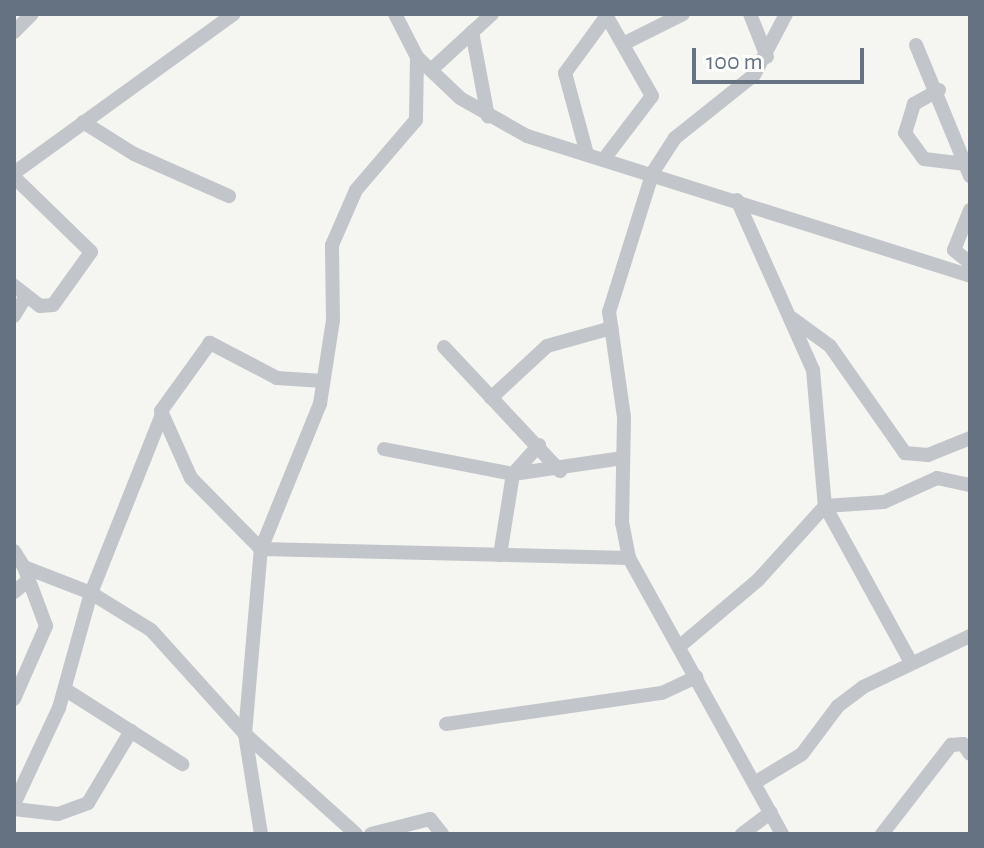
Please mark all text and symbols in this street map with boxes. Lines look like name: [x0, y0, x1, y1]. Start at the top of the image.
scale bar: [696, 32, 868, 82]
text: 100 m: [706, 50, 763, 74]

